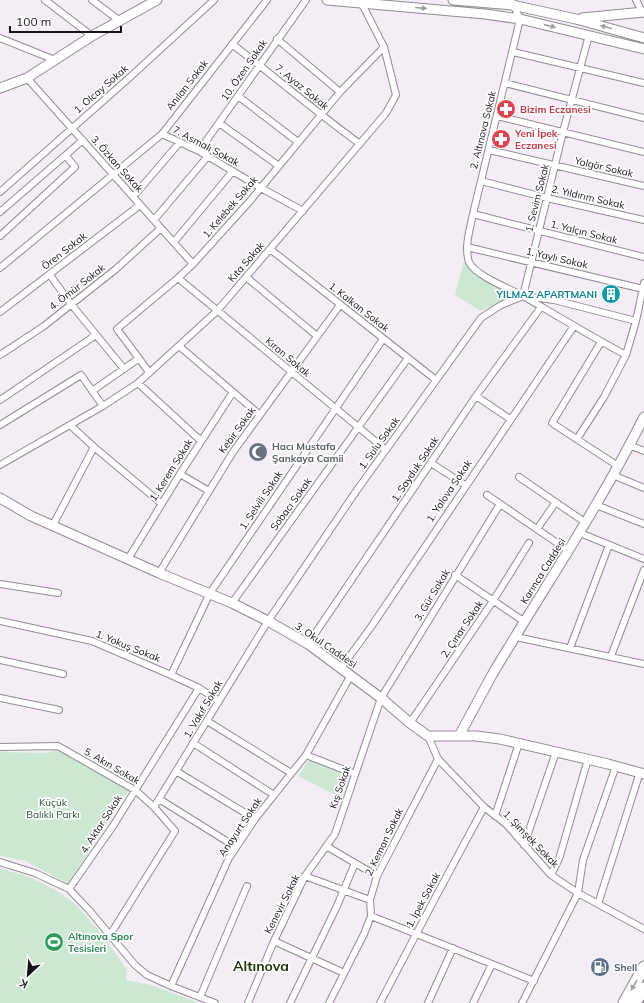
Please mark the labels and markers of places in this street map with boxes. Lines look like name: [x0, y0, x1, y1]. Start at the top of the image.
pharmacy icon: Bizim Eczanesi: [495, 98, 517, 120]
place label: Bizim Eczanesi: [520, 103, 591, 116]
place label: Yeni İpek Eczanesi: [514, 127, 558, 152]
pharmacy icon: Yeni İpek Eczanesi: [490, 128, 512, 150]
building icon: YILMAZ APARTMANI: [600, 283, 622, 305]
place label: YILMAZ APARTMANI: [496, 288, 597, 301]
place label: Hacı Mustafa Şankaya Camii: [272, 440, 344, 465]
mosque icon: Hacı Mustafa Şankaya Camii: [247, 441, 269, 463]
place label: Altınova Spor Tesisleri: [68, 930, 133, 955]
sports icon: Altınova Spor Tesisleri: [43, 931, 65, 953]
fuel station icon: Shell: [589, 956, 611, 978]
place label: Shell: [614, 961, 637, 974]

